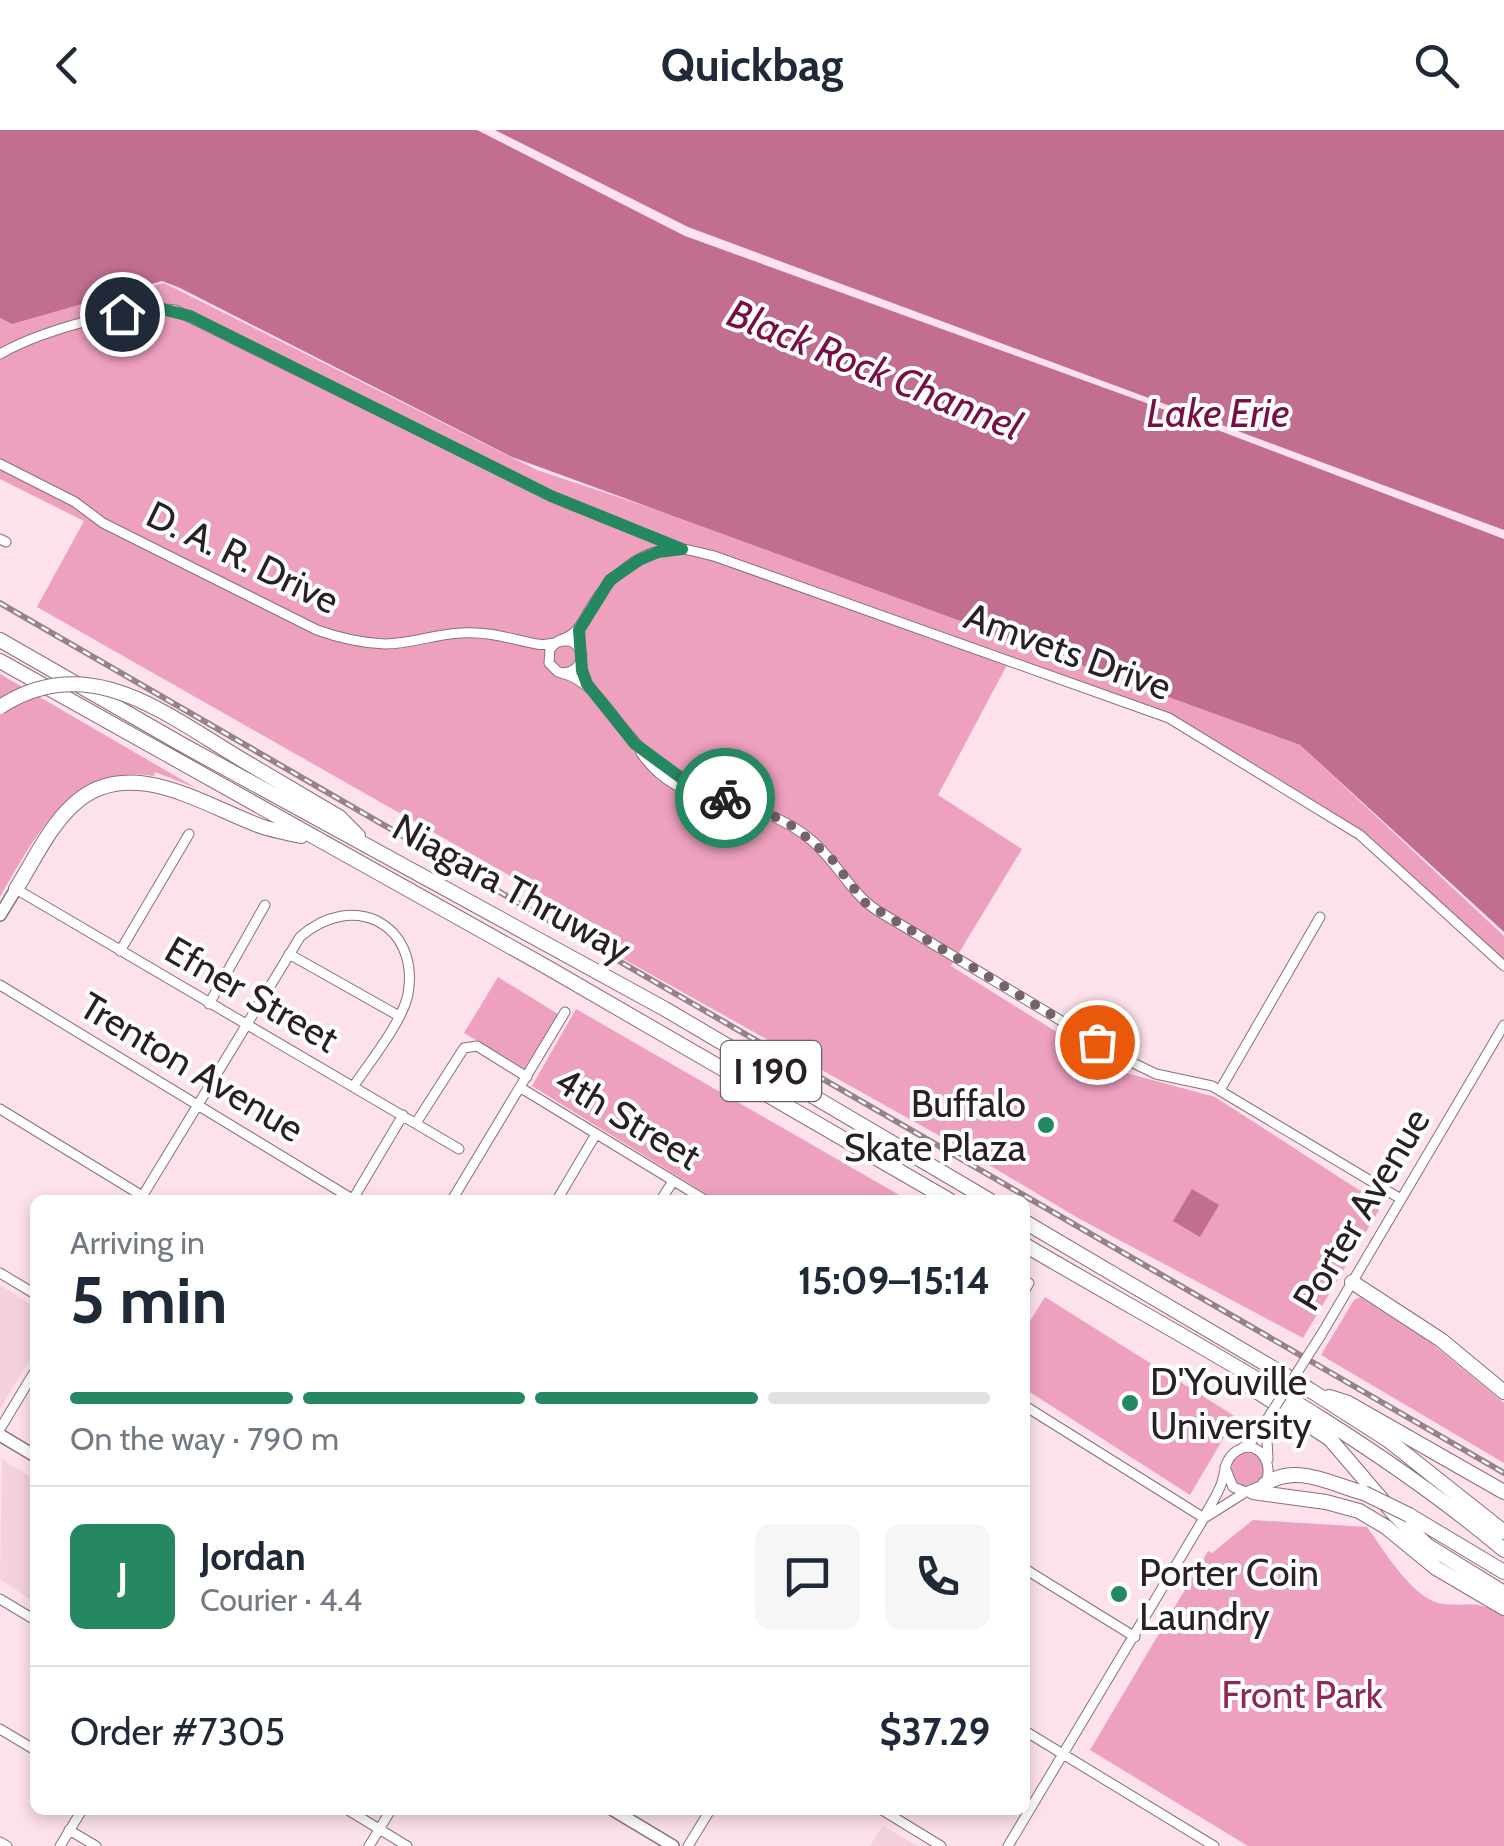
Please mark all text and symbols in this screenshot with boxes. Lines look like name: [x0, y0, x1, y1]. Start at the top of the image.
icon: back: [40, 38, 95, 93]
text: Quickbag: [661, 38, 843, 92]
icon: search: [1409, 38, 1464, 93]
pin: [80, 272, 165, 357]
icon: home: [95, 287, 150, 342]
water label: Black Rock Channel: [721, 288, 1030, 451]
water label: Lake Erie: [1147, 388, 1289, 437]
street label: D. A. R. Drive: [139, 490, 347, 624]
street label: Amvets Drive: [958, 592, 1178, 710]
courier: [675, 748, 775, 848]
icon: bike: [698, 771, 753, 826]
street label: Niagara Thruway: [385, 803, 639, 973]
street label: Efner Street: [157, 926, 347, 1062]
street label: Trenton Avenue: [72, 982, 312, 1152]
pin: [1055, 1000, 1140, 1085]
icon: bag: [1070, 1015, 1125, 1070]
road number: I 190: [721, 1041, 821, 1101]
street label: 4th Street: [547, 1056, 710, 1180]
place label: Buffalo Skate Plaza: [844, 1080, 1026, 1171]
street label: Porter Avenue: [1282, 1099, 1440, 1319]
marker: Buffalo Skate Plaza: [1035, 1114, 1057, 1136]
text: Arriving in: [70, 1223, 205, 1262]
text: 15:09–15:14: [798, 1257, 990, 1304]
text: 5 min: [70, 1260, 228, 1339]
place label: D'Youville University: [1150, 1358, 1312, 1449]
marker: D'Youville University: [1119, 1392, 1141, 1414]
text: On the way · 790 m: [70, 1419, 339, 1458]
button: chat: [755, 1524, 860, 1629]
button: phone: [885, 1524, 990, 1629]
text: Jordan: [200, 1533, 306, 1580]
place label: Porter Coin Laundry: [1139, 1549, 1319, 1640]
text: J: [117, 1553, 128, 1600]
text: Courier · 4.4: [200, 1580, 362, 1619]
marker: Porter Coin Laundry: [1108, 1583, 1130, 1605]
park label: Front Park: [1221, 1671, 1383, 1718]
text: Order #7305: [70, 1708, 285, 1755]
text: $37.29: [880, 1708, 990, 1755]

